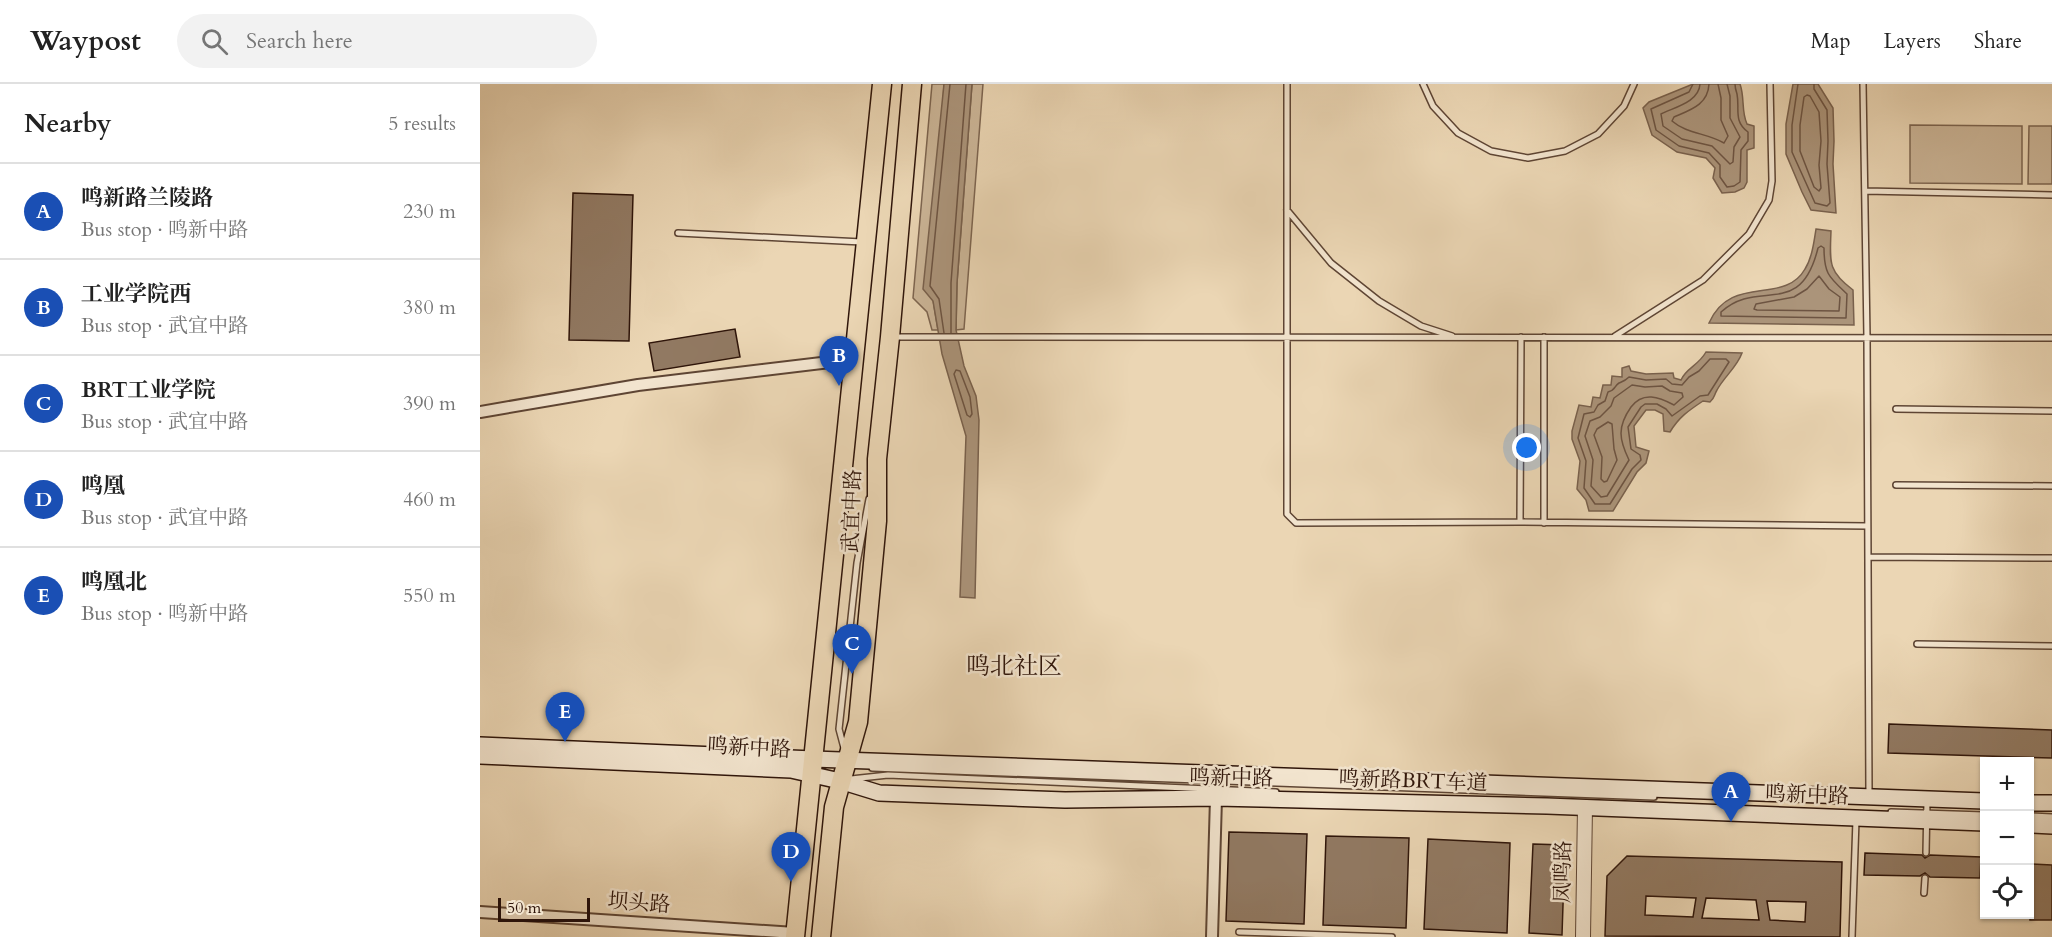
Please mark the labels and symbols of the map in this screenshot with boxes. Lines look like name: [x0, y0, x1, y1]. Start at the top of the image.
pin: B: [820, 336, 858, 386]
your location: [1512, 433, 1541, 462]
street label: 武宜中路: [836, 469, 868, 553]
pin: C: [832, 624, 872, 674]
district label: 鸣北社区: [966, 650, 1062, 683]
pin: E: [546, 692, 584, 742]
street label: 鸣新中路: [706, 731, 792, 765]
street label: 鸣新中路: [1189, 763, 1273, 793]
street label: 鸣新路BRT车道: [1338, 764, 1488, 798]
pin: A: [1712, 772, 1750, 822]
street label: 鸣新中路: [1765, 779, 1849, 811]
pin: D: [772, 832, 810, 882]
street label: 凤鸣路: [1548, 840, 1578, 904]
street label: 坝头路: [607, 886, 671, 920]
scale bar: [498, 895, 590, 922]

